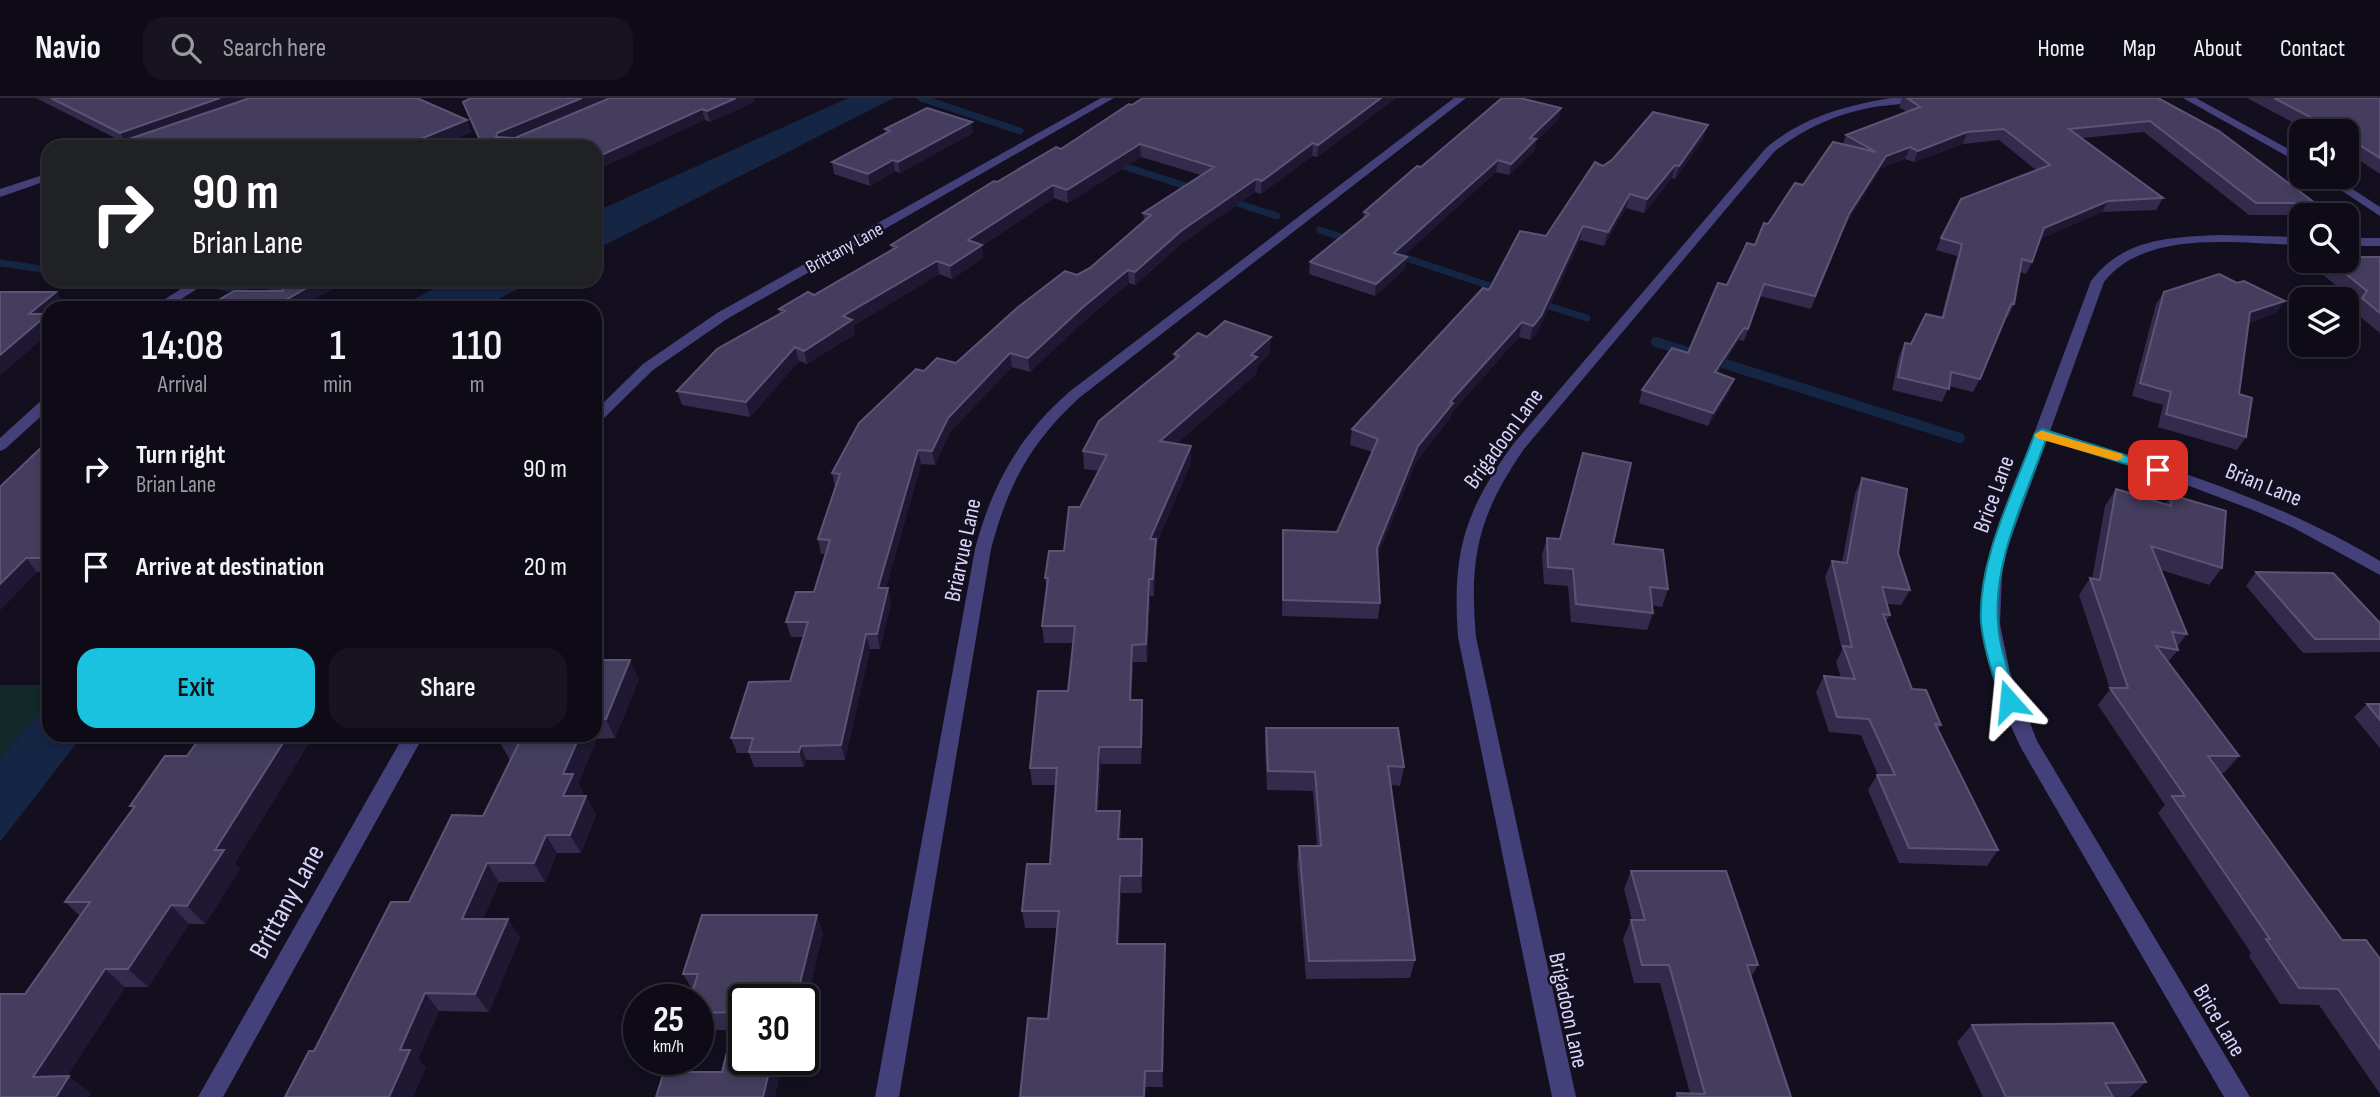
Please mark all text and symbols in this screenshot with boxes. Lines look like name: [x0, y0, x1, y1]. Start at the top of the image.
search box: [143, 17, 633, 80]
text: Navio: [35, 28, 101, 68]
icon: search: [167, 29, 205, 67]
text: Search here: [223, 33, 326, 64]
text: Home: [2037, 34, 2085, 63]
text: Map: [2123, 34, 2156, 63]
text: About: [2194, 34, 2242, 63]
text: Contact: [2280, 34, 2345, 63]
map controls: [2289, 119, 2359, 357]
button: sound: [2289, 119, 2359, 189]
text: 90 m: [192, 164, 279, 223]
icon: right: [77, 168, 168, 259]
button: search: [2289, 203, 2359, 273]
street label: Brittany Lane: [802, 218, 887, 279]
text: Brian Lane: [192, 224, 303, 263]
button: layers: [2289, 287, 2359, 357]
text: 14:08: [142, 321, 224, 372]
text: 1: [330, 321, 345, 372]
text: 110: [452, 321, 502, 372]
text: Arrival: [158, 371, 207, 399]
text: min: [323, 371, 352, 399]
text: m: [470, 371, 484, 399]
street label: Brigadoon Lane: [1458, 383, 1550, 494]
text: Turn right: [136, 440, 225, 471]
pin: [2128, 440, 2188, 500]
icon: right: [77, 450, 115, 488]
icon: arrive: [2139, 451, 2177, 489]
street label: Brice Lane: [1967, 452, 2021, 537]
text: 90 m: [523, 454, 567, 485]
street label: Brian Lane: [2221, 457, 2306, 513]
text: Brian Lane: [136, 471, 216, 499]
street label: Briarvue Lane: [938, 496, 988, 604]
icon: arrive: [77, 548, 115, 586]
text: Arrive at destination: [136, 552, 324, 583]
text: 20 m: [524, 552, 567, 583]
button: Exit: [77, 648, 315, 728]
button: Share: [329, 648, 567, 728]
position arrow: [1972, 664, 2046, 738]
street label: Brittany Lane: [243, 839, 332, 964]
street label: Brigadoon Lane: [1542, 950, 1594, 1071]
street label: Brice Lane: [2187, 979, 2252, 1062]
speed limit sign: 30: [728, 984, 819, 1075]
text: 25: [653, 999, 684, 1042]
text: km/h: [653, 1036, 684, 1057]

